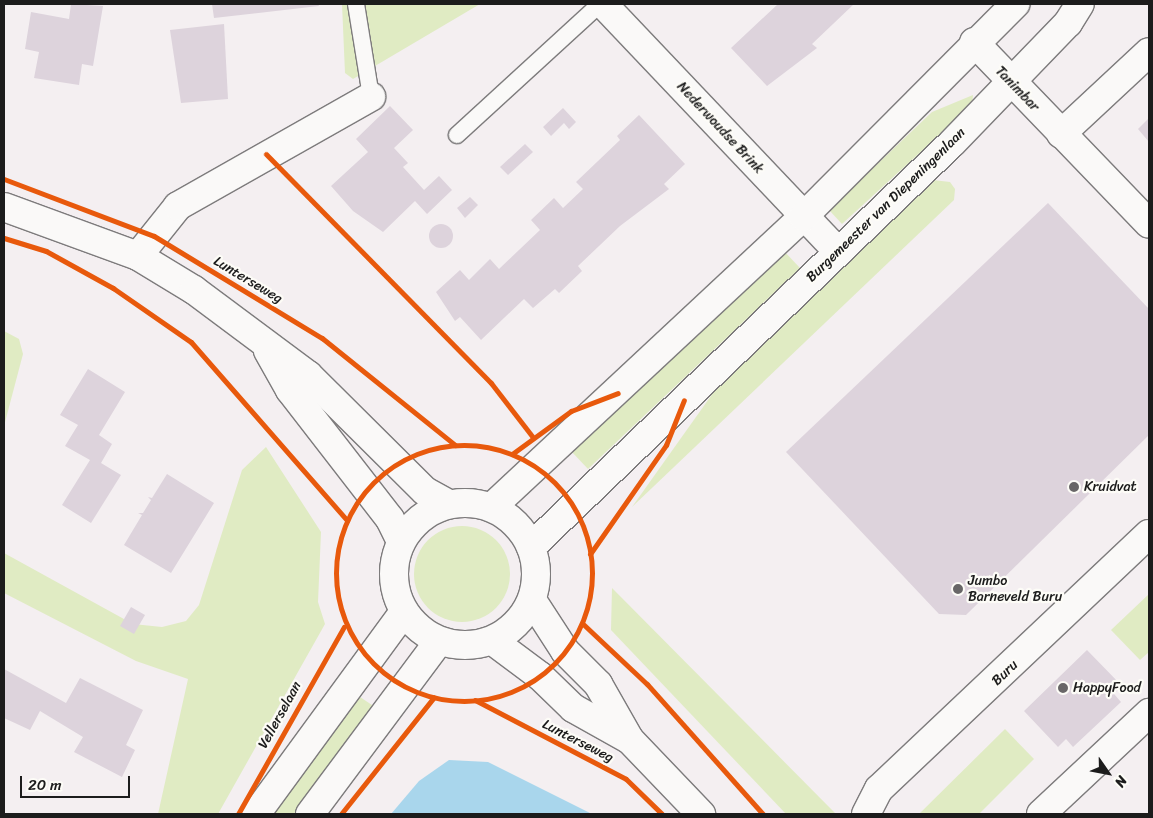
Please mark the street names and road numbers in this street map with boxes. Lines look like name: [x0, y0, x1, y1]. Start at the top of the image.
street label: Tanimbar: [992, 63, 1042, 115]
street label: Nederwoudse Brink: [673, 79, 767, 177]
street label: Burgemeester van Diepeningenlaan: [803, 124, 969, 286]
street label: Lunterseweg: [210, 253, 286, 307]
street label: Buru: [989, 657, 1021, 689]
street label: Vellerselaan: [255, 679, 305, 751]
street label: Lunterseweg: [540, 716, 616, 766]

